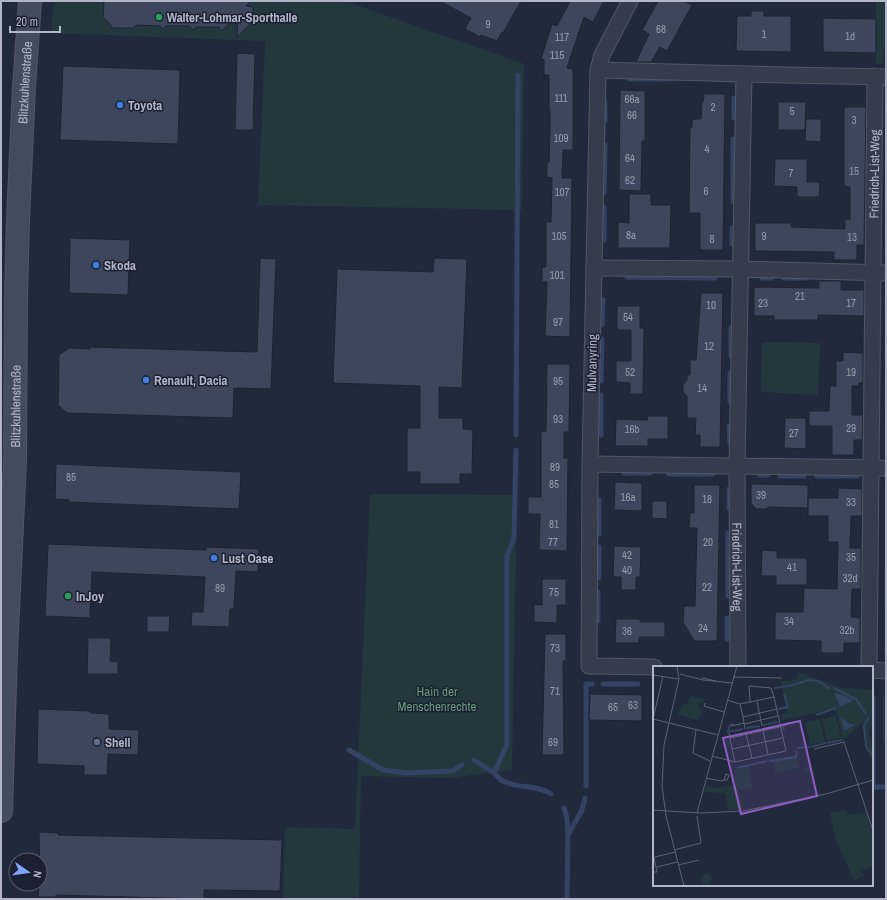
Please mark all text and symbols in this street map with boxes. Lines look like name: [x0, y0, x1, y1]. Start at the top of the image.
scale bar: [10, 8, 60, 34]
place label: Walter-Lohmar-Sporthalle: [167, 9, 298, 26]
marker: Walter-Lohmar-Sporthalle: [154, 12, 164, 22]
text: 20 m: [16, 14, 38, 30]
house number: 9: [485, 17, 491, 31]
house number: 68: [656, 22, 666, 36]
house number: 1: [761, 27, 767, 41]
house number: 1d: [845, 29, 855, 43]
house number: 117: [555, 30, 569, 44]
street label: Blitzkuhlenstraße: [14, 41, 36, 124]
house number: 115: [550, 48, 564, 62]
house number: 111: [554, 91, 568, 105]
house number: 66a: [624, 92, 640, 106]
place label: Toyota: [128, 97, 162, 114]
marker: Toyota: [115, 100, 125, 110]
house number: 2: [710, 100, 716, 114]
house number: 5: [789, 104, 795, 118]
house number: 66: [627, 108, 637, 122]
house number: 3: [851, 113, 857, 127]
street label: Friedrich-List-Weg: [865, 129, 883, 219]
house number: 109: [553, 131, 569, 145]
house number: 4: [704, 142, 710, 156]
house number: 64: [625, 151, 635, 165]
house number: 15: [849, 164, 859, 178]
house number: 7: [788, 166, 794, 180]
house number: 62: [625, 173, 635, 187]
house number: 6: [703, 184, 709, 198]
house number: 107: [554, 185, 570, 199]
house number: 8a: [626, 228, 636, 242]
house number: 105: [551, 229, 567, 243]
house number: 9: [761, 229, 767, 243]
house number: 13: [847, 230, 857, 244]
house number: 8: [709, 232, 715, 246]
place label: Skoda: [104, 257, 136, 274]
marker: Skoda: [91, 260, 101, 270]
house number: 101: [549, 268, 565, 282]
house number: 21: [795, 289, 805, 303]
house number: 23: [758, 296, 768, 310]
house number: 17: [846, 296, 856, 310]
house number: 10: [706, 298, 716, 312]
house number: 54: [623, 310, 633, 324]
house number: 97: [553, 315, 563, 329]
street label: Mulvanyring: [583, 334, 601, 392]
house number: 12: [704, 339, 714, 353]
street label: Blitzkuhlenstraße: [7, 365, 24, 448]
house number: 52: [625, 365, 635, 379]
house number: 19: [846, 365, 856, 379]
place label: Renault, Dacia: [154, 372, 228, 389]
house number: 95: [553, 374, 563, 388]
marker: Renault, Dacia: [141, 375, 151, 385]
house number: 14: [697, 381, 707, 395]
house number: 93: [553, 412, 563, 426]
house number: 29: [846, 421, 856, 435]
house number: 16b: [624, 422, 640, 436]
house number: 27: [789, 426, 799, 440]
house number: 89: [550, 460, 560, 474]
house number: 85: [66, 470, 76, 484]
house number: 85: [549, 477, 559, 491]
house number: 39: [756, 488, 766, 502]
house number: 16a: [620, 490, 636, 504]
house number: 18: [702, 492, 712, 506]
house number: 33: [846, 495, 856, 509]
house number: 81: [549, 517, 559, 531]
street label: Friedrich-List-Weg: [729, 522, 746, 611]
house number: 77: [548, 535, 558, 549]
house number: 20: [703, 535, 713, 549]
house number: 42: [622, 548, 632, 562]
place label: Lust Oase: [222, 550, 274, 567]
house number: 35: [846, 550, 856, 564]
marker: Lust Oase: [209, 553, 219, 563]
house number: 41: [787, 560, 797, 574]
house number: 40: [622, 563, 632, 577]
house number: 32d: [842, 571, 858, 585]
house number: 22: [702, 580, 712, 594]
house number: 89: [215, 581, 225, 595]
house number: 75: [549, 585, 559, 599]
place label: InJoy: [76, 588, 104, 605]
marker: InJoy: [63, 591, 73, 601]
house number: 34: [784, 614, 794, 628]
house number: 24: [698, 621, 708, 635]
house number: 32b: [839, 623, 855, 637]
house number: 36: [622, 624, 632, 638]
house number: 73: [550, 641, 560, 655]
inset map: [653, 666, 873, 886]
park label: Hain der Menschenrechte: [398, 683, 476, 715]
house number: 71: [550, 684, 560, 698]
house number: 63: [628, 698, 638, 712]
house number: 65: [608, 700, 618, 714]
place label: Shell: [105, 734, 131, 751]
house number: 69: [548, 735, 558, 749]
marker: Shell: [92, 737, 102, 747]
north arrow: [8, 852, 48, 892]
text: N: [30, 870, 45, 879]

